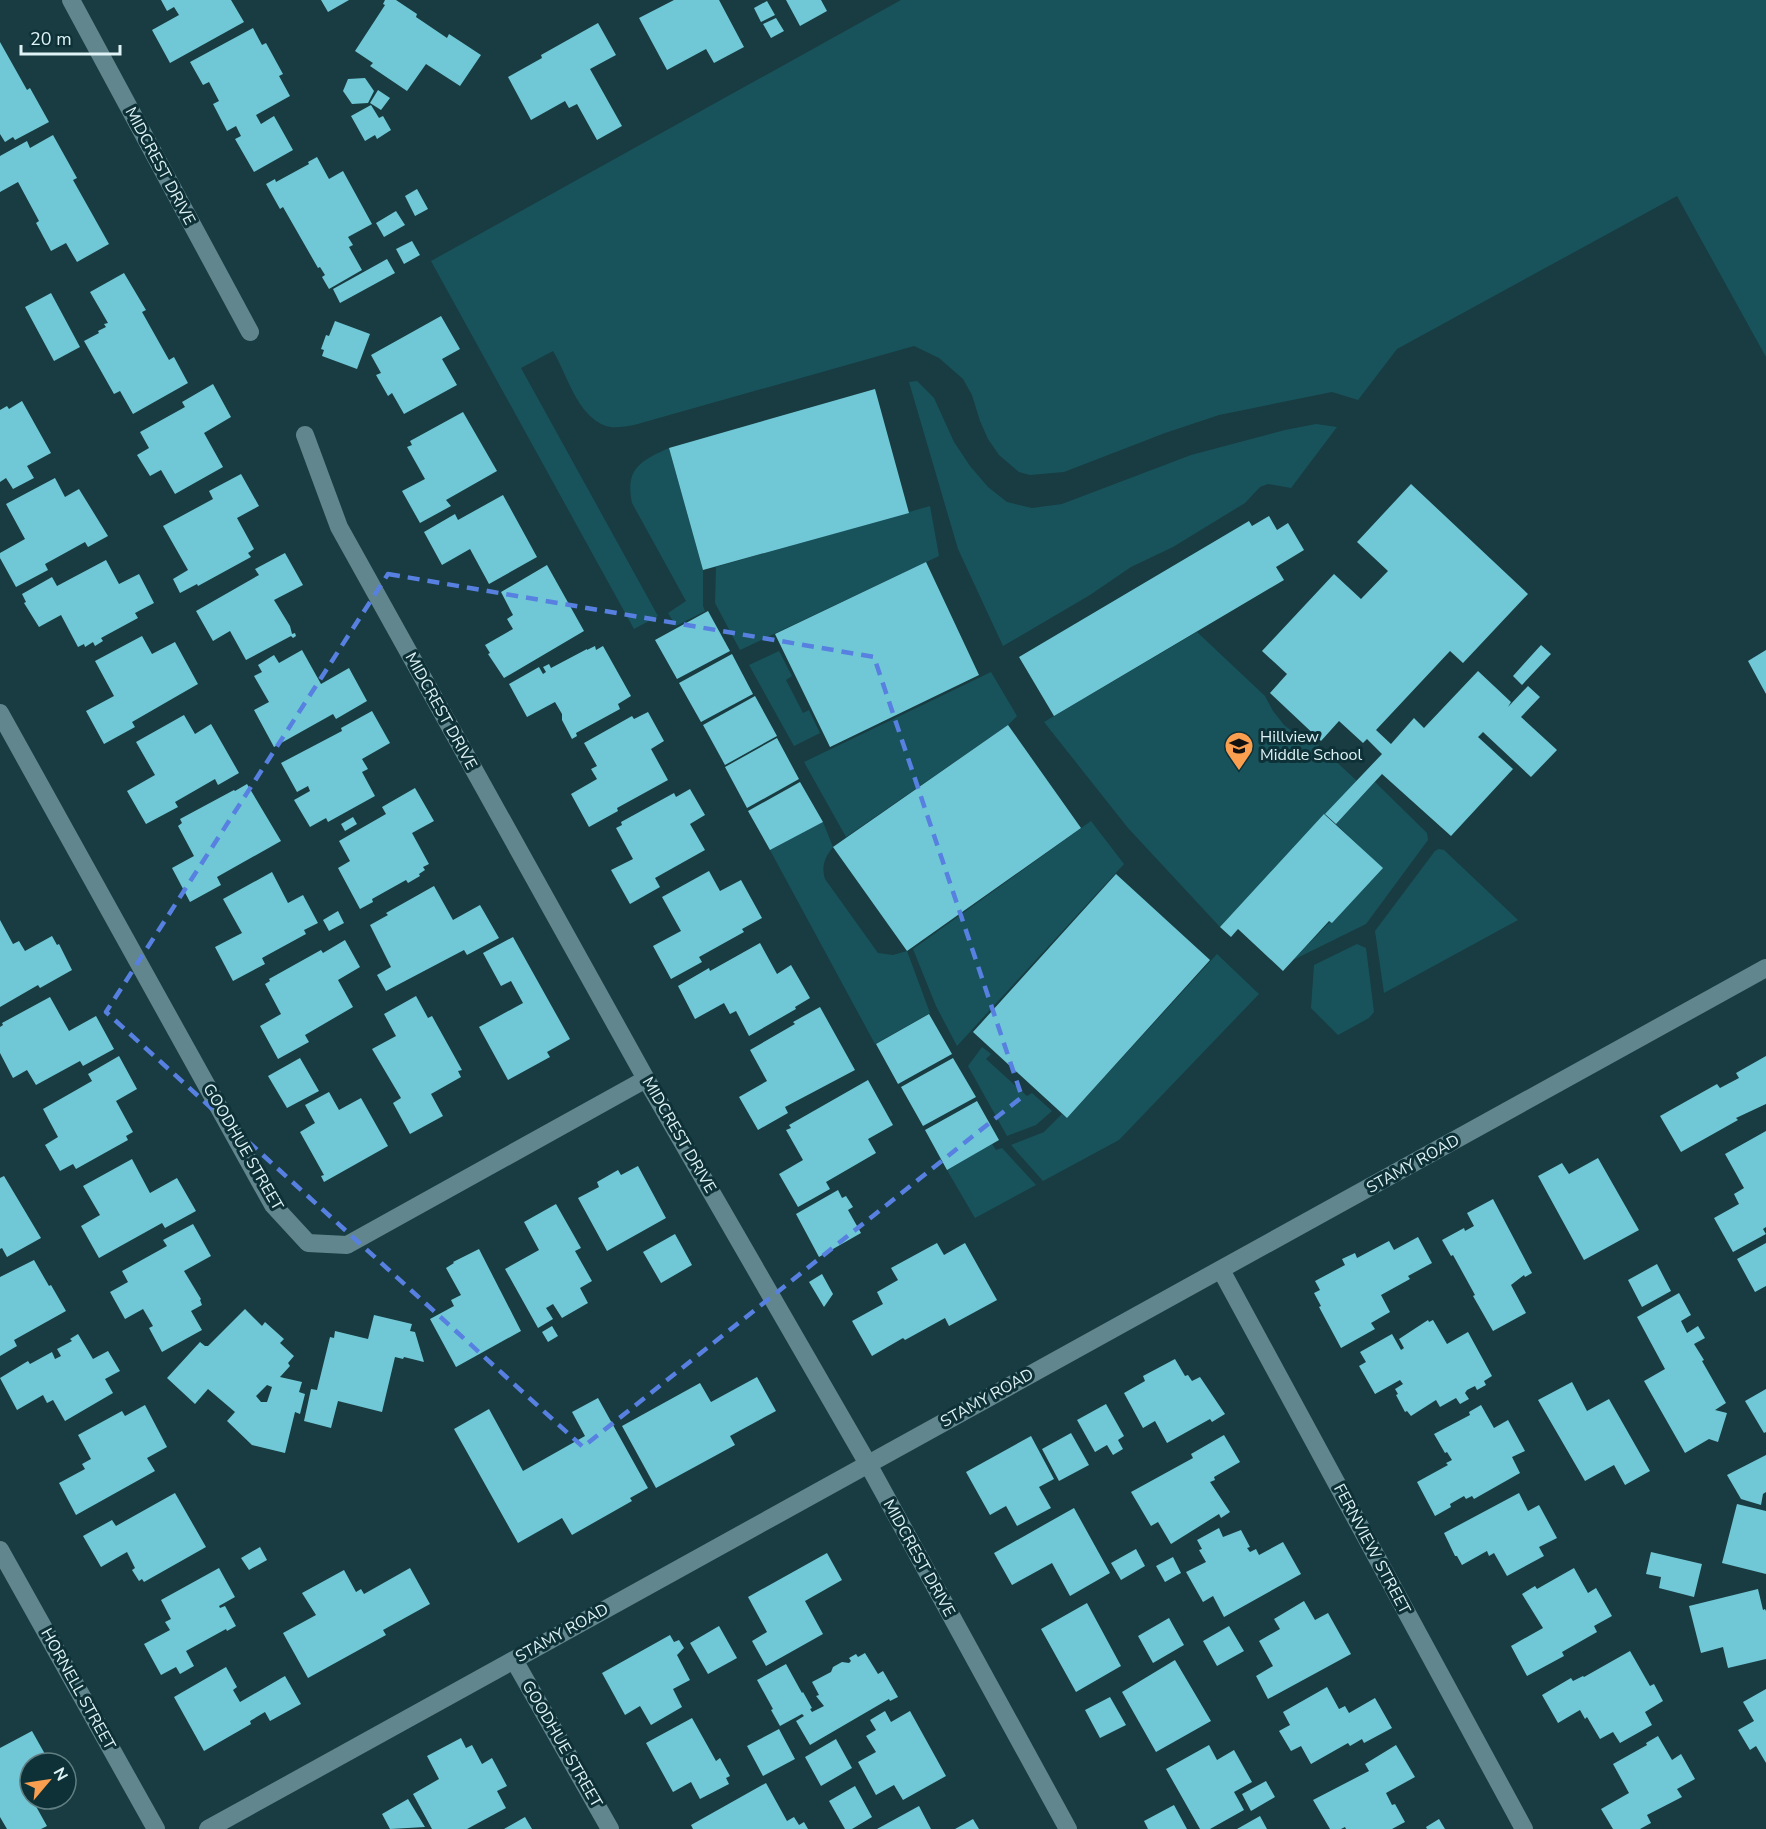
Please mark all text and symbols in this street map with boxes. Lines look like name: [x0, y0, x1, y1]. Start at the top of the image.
scale bar: [21, 18, 120, 56]
text: 20 m: [30, 27, 72, 51]
street label: MIDCREST DRIVE: [120, 103, 200, 229]
street label: MIDCREST DRIVE: [400, 649, 482, 773]
place label: Hillview Middle School: [1260, 726, 1362, 766]
school or university icon: Hillview Middle School: [1223, 730, 1255, 772]
street label: MIDCREST DRIVE: [637, 1073, 721, 1197]
street label: GOODHUE STREET: [198, 1079, 289, 1215]
street label: STAMY ROAD: [1363, 1129, 1463, 1199]
street label: STAMY ROAD: [937, 1363, 1037, 1433]
street label: FERNVIEW STREET: [1328, 1480, 1416, 1618]
street label: MIDCREST DRIVE: [878, 1496, 960, 1620]
street label: STAMY ROAD: [512, 1598, 612, 1668]
street label: HORNELL STREET: [35, 1624, 121, 1754]
street label: GOODHUE STREET: [517, 1676, 608, 1812]
north arrow: [18, 1751, 78, 1811]
text: N: [48, 1764, 73, 1785]

